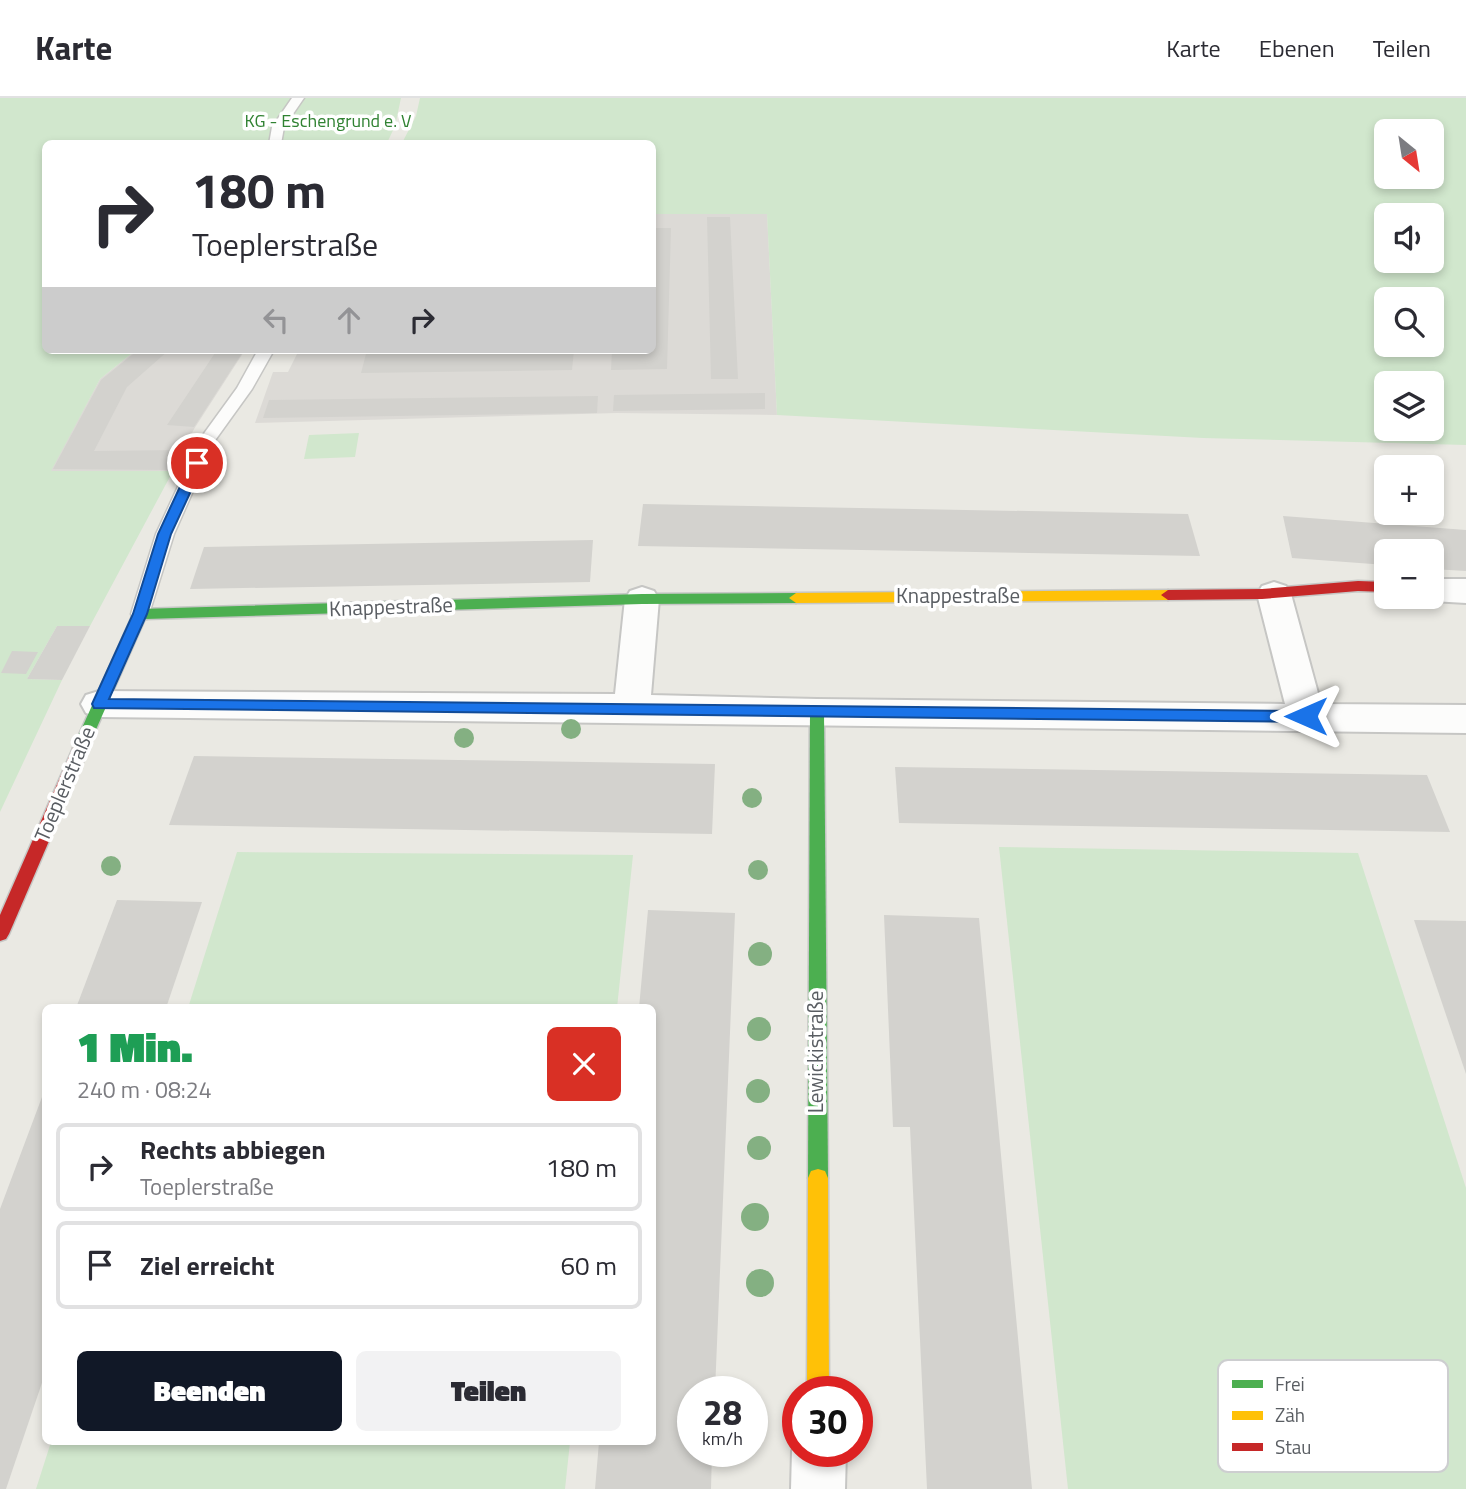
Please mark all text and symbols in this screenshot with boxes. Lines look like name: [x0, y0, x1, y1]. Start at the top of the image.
text: Karte: [35, 23, 112, 73]
text: Karte: [1166, 30, 1221, 66]
text: Ebenen: [1259, 30, 1335, 66]
text: Teilen: [1373, 30, 1431, 66]
park label: KG - Eschengrund e. V: [244, 107, 412, 134]
north arrow: [1374, 119, 1444, 189]
map controls: [1374, 119, 1444, 609]
text: 180 m: [192, 152, 326, 227]
icon: right: [77, 168, 168, 259]
button: sound: [1374, 203, 1444, 273]
text: Toeplerstraße: [192, 220, 378, 268]
button: search: [1374, 287, 1444, 357]
icon: left: [257, 301, 295, 339]
icon: ahead: [330, 301, 368, 339]
icon: right: [403, 301, 441, 339]
button: layers: [1374, 371, 1444, 441]
pin: [167, 433, 227, 493]
icon: arrive: [178, 444, 216, 482]
button: +: [1374, 455, 1444, 525]
button: −: [1374, 539, 1444, 609]
street label: Knappestraße: [896, 579, 1020, 611]
street label: Knappestraße: [328, 588, 453, 624]
position arrow: [1269, 679, 1343, 753]
street label: Toeplerstraße: [25, 721, 103, 846]
street label: Lewickistraße: [799, 991, 831, 1113]
text: 1 Min.: [77, 1014, 193, 1078]
button: close: [547, 1027, 621, 1101]
text: 240 m · 08:24: [77, 1072, 212, 1107]
text: Rechts abbiegen: [140, 1130, 326, 1169]
icon: right: [81, 1148, 119, 1186]
text: 180 m: [546, 1148, 617, 1187]
text: Toeplerstraße: [140, 1169, 274, 1204]
icon: arrive: [81, 1246, 119, 1284]
text: Ziel erreicht: [140, 1246, 275, 1285]
text: 60 m: [560, 1246, 617, 1285]
button: Beenden: [77, 1351, 342, 1431]
button: Teilen: [356, 1351, 621, 1431]
legend: [1218, 1360, 1448, 1472]
text: Frei: [1275, 1369, 1305, 1398]
speed limit sign: 30: [782, 1376, 873, 1467]
text: 28: [703, 1385, 742, 1439]
text: Zäh: [1275, 1400, 1305, 1429]
text: km/h: [702, 1425, 743, 1452]
text: Stau: [1275, 1432, 1311, 1461]

